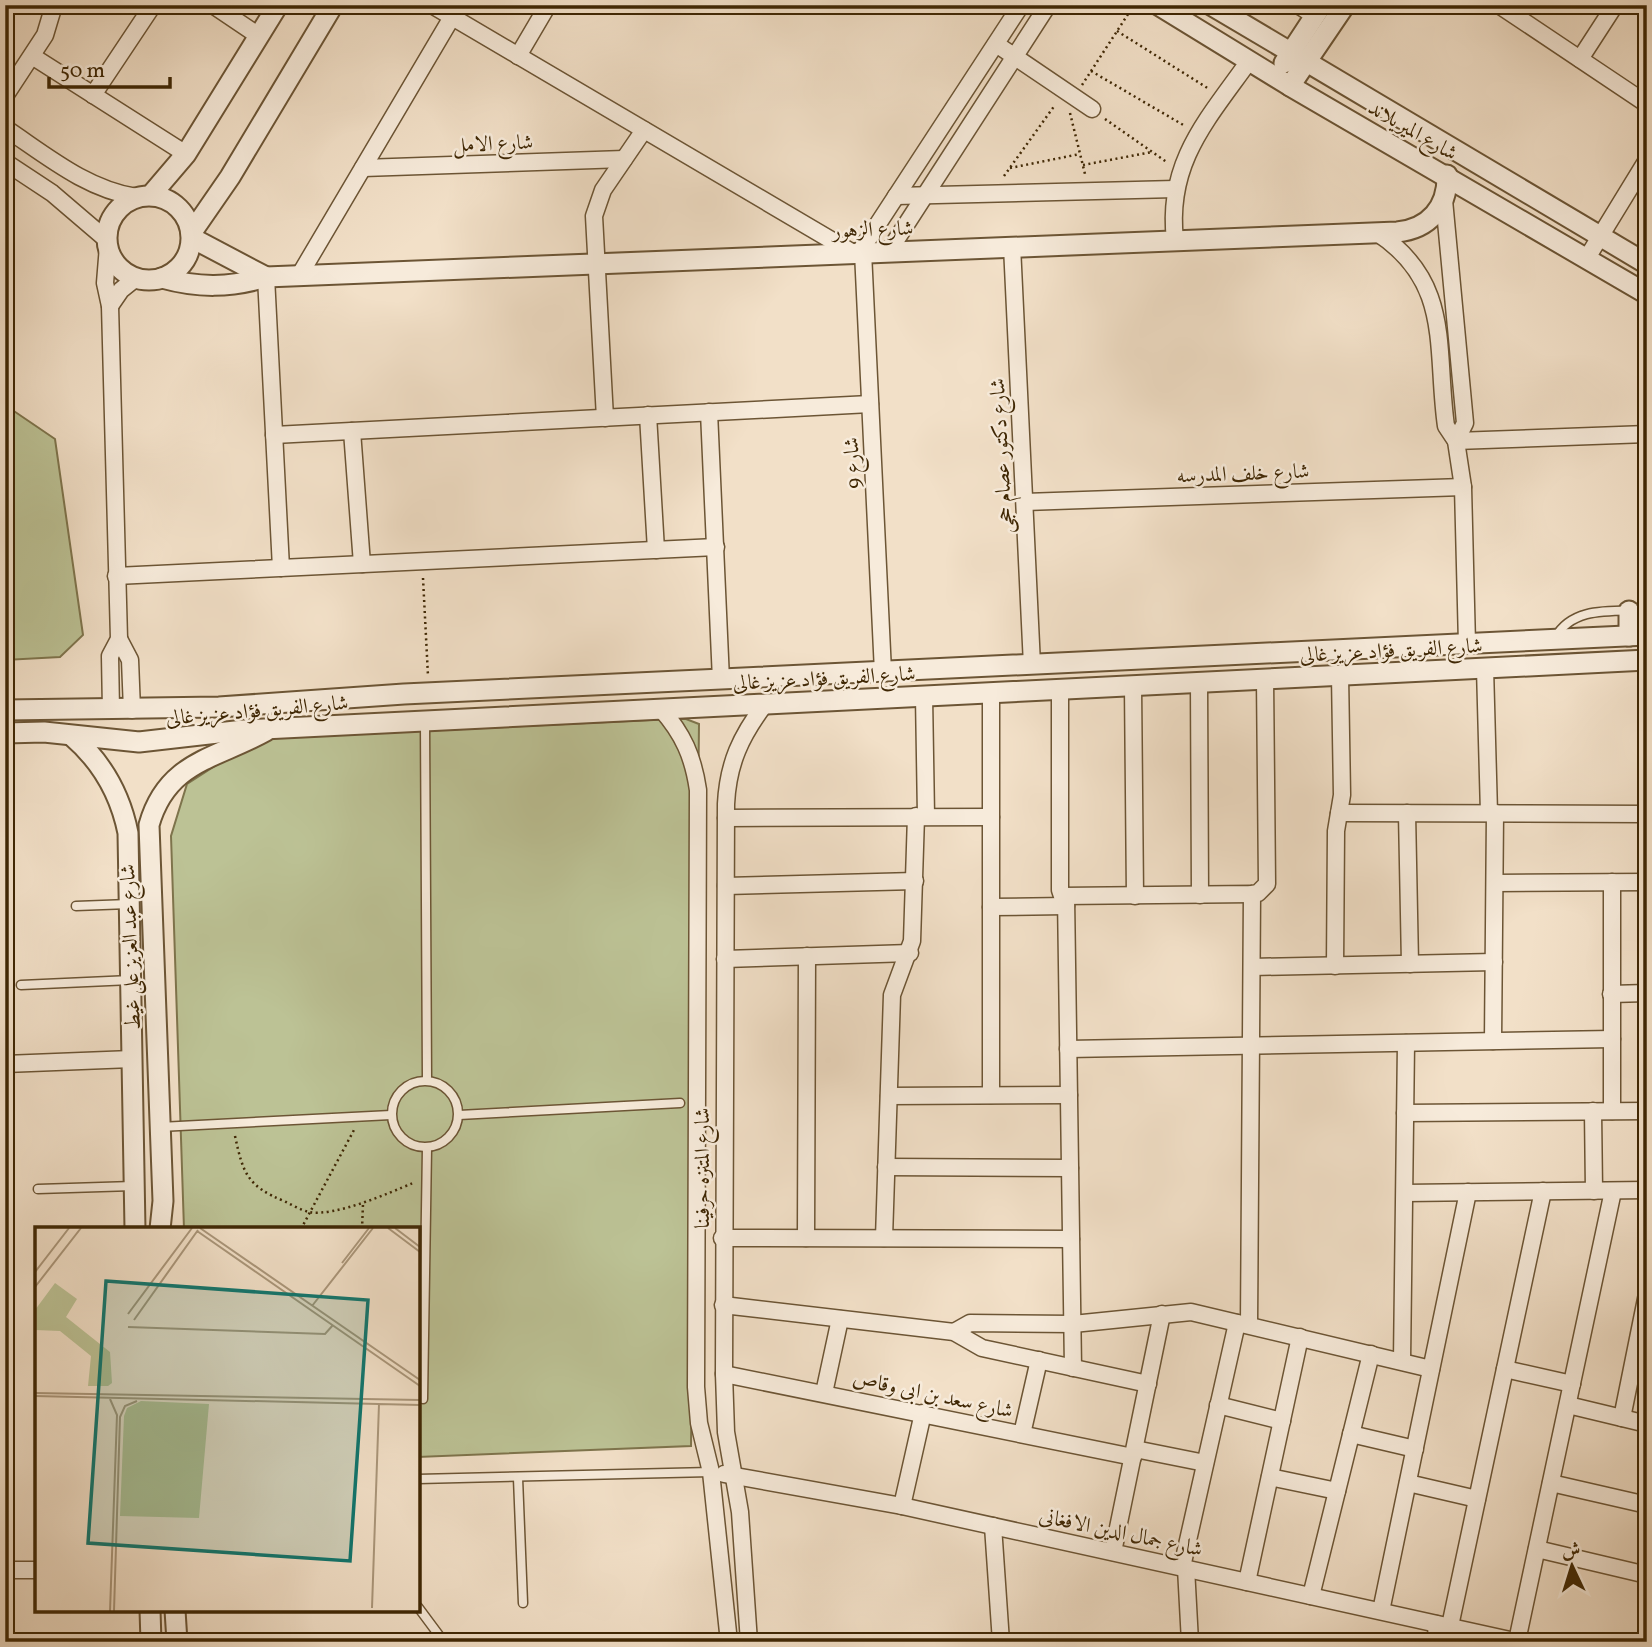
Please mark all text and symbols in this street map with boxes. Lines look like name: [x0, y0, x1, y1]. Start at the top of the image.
scale bar: [49, 46, 170, 90]
text: 50 m: [60, 57, 105, 86]
street label: شارع الميريلاند: [1361, 94, 1462, 170]
street label: شارع الامل: [452, 129, 534, 162]
street label: شارع الزهور: [830, 215, 914, 248]
street label: شارع دكتور عصام حجى: [984, 377, 1023, 534]
street label: شارع 9: [838, 436, 871, 489]
street label: شارع خلف المدرسه: [1176, 458, 1310, 493]
street label: شارع الفريق فؤاد عزيز غالى: [1299, 632, 1483, 673]
street label: شارع الفريق فؤاد عزيز غالى: [732, 660, 916, 701]
street label: شارع الفريق فؤاد عزيز غالى: [165, 689, 350, 736]
street label: شارع عبد العزيز على غيط: [114, 863, 151, 1030]
street label: شارع المتنزه حرفينا: [689, 1108, 720, 1228]
inset map: [35, 1227, 420, 1612]
street label: شارع سعد بن ابى وقاص: [849, 1364, 1016, 1429]
street label: شارع جمال الدين الافغانى: [1036, 1502, 1205, 1567]
north arrow: [1536, 1532, 1606, 1602]
text: ش: [1561, 1537, 1581, 1565]

